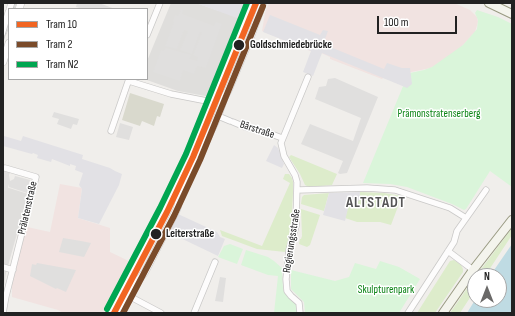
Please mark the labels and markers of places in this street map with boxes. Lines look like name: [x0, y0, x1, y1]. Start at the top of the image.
marker: Goldschmiedebrücke: [232, 38, 246, 52]
place label: Goldschmiedebrücke: [250, 38, 332, 52]
marker: Leiterstraße: [149, 227, 163, 241]
place label: Leiterstraße: [166, 227, 214, 241]

